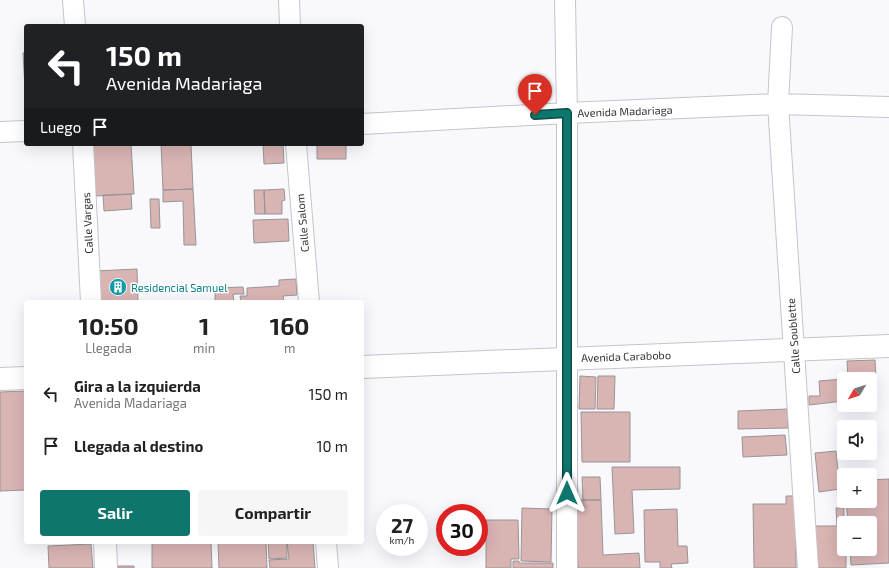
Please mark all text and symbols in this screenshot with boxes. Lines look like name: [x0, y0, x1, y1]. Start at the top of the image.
text: 150 m: [106, 38, 182, 72]
icon: left: [40, 40, 92, 92]
text: Avenida Madariaga: [106, 72, 262, 94]
pin: [518, 74, 552, 115]
icon: arrive: [524, 80, 546, 102]
street label: Avenida Madariaga: [577, 103, 673, 119]
icon: arrive: [89, 116, 111, 138]
text: Luego: [40, 118, 81, 136]
street label: Calle Vargas: [79, 192, 95, 254]
street label: Calle Salom: [293, 193, 311, 253]
building icon: Residencial Samuel: [108, 277, 128, 297]
place label: Residencial Samuel: [131, 281, 228, 294]
street label: Calle Soublette: [784, 298, 802, 374]
text: 10:50: [79, 311, 139, 340]
text: 1: [199, 311, 209, 340]
text: 160: [270, 311, 309, 340]
text: Llegada: [85, 340, 132, 356]
text: min: [193, 340, 215, 356]
text: m: [284, 340, 295, 356]
street label: Avenida Carabobo: [581, 348, 671, 364]
north arrow: [837, 372, 877, 412]
map controls: [837, 372, 877, 556]
text: Gira a la izquierda: [74, 377, 201, 395]
icon: left: [40, 383, 62, 405]
text: 150 m: [308, 385, 348, 403]
text: Avenida Madariaga: [74, 395, 187, 411]
button: sound: [837, 420, 877, 460]
icon: arrive: [40, 435, 62, 457]
text: Llegada al destino: [74, 437, 203, 455]
text: 10 m: [316, 437, 348, 455]
button: +: [837, 468, 877, 508]
position arrow: [546, 472, 588, 514]
button: Salir: [40, 490, 190, 536]
button: Compartir: [198, 490, 348, 536]
speed limit sign: 30: [436, 504, 488, 556]
text: 27: [391, 513, 413, 537]
button: −: [837, 516, 877, 556]
text: km/h: [390, 534, 414, 546]

